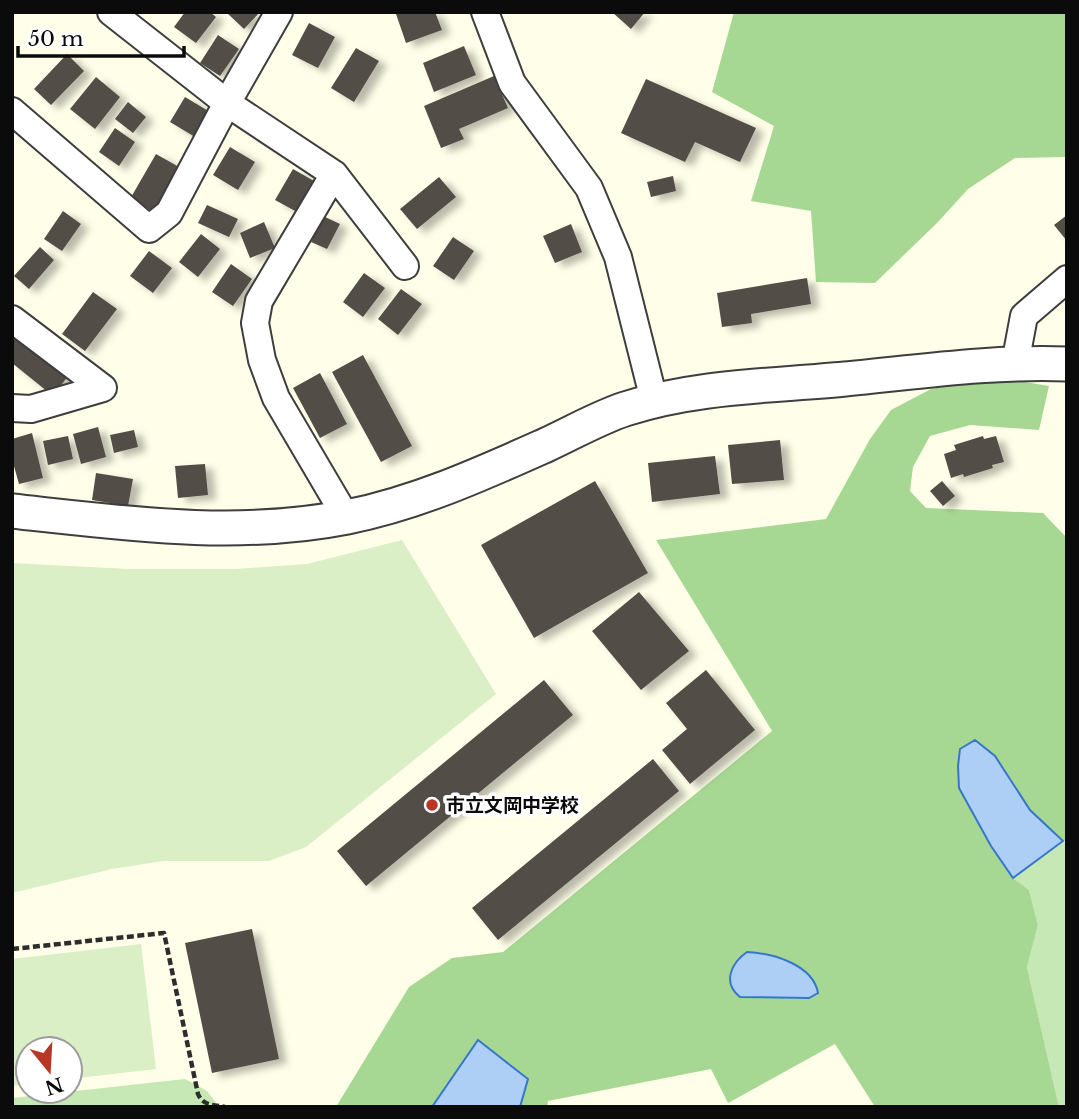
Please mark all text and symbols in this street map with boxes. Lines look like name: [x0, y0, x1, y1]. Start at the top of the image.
scale bar: [18, 14, 184, 58]
text: 50 m: [28, 26, 84, 52]
place label: 市立文岡中学校: [446, 794, 579, 817]
marker: 市立文岡中学校: [424, 797, 440, 813]
north arrow: [14, 1035, 84, 1105]
text: N: [42, 1072, 66, 1099]

